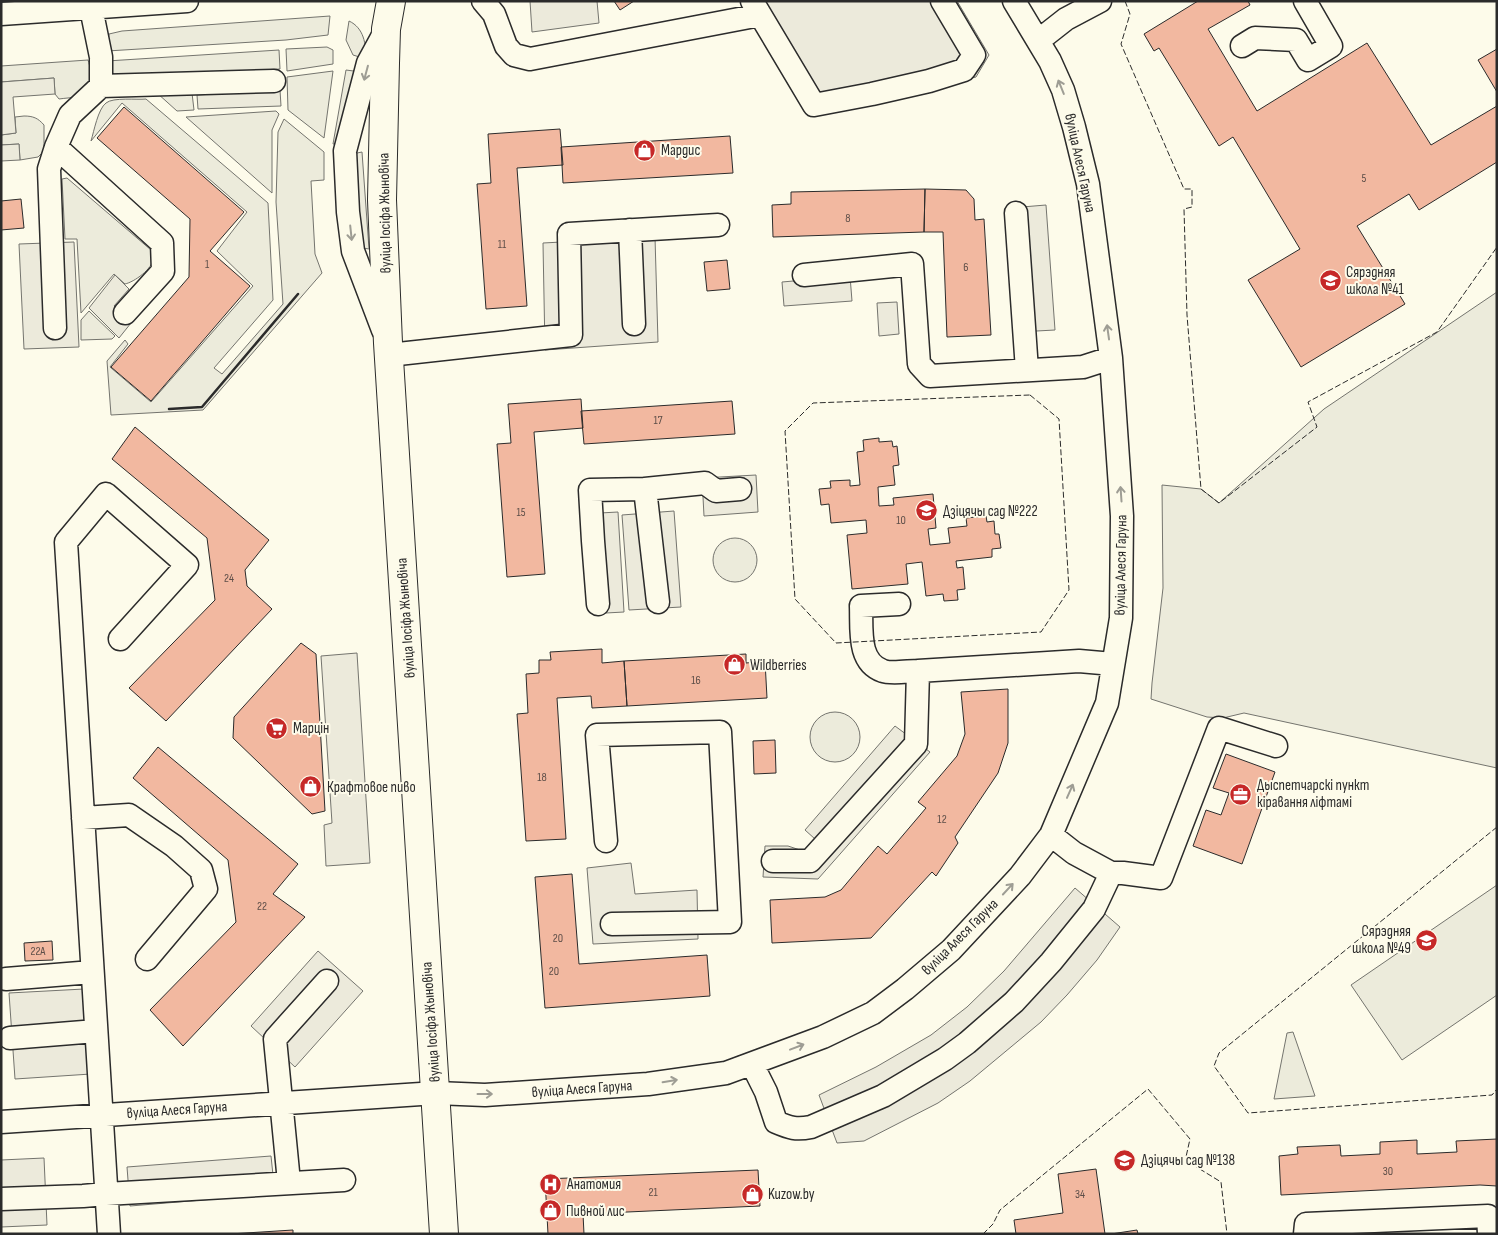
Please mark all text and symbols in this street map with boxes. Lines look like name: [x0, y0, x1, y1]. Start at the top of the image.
one-way arrow: [360, 65, 370, 81]
one-way arrow: [1056, 80, 1066, 95]
street label: вуліца Алеся Гаруна: [1060, 112, 1100, 214]
shop icon: Мардис: [633, 138, 657, 162]
place label: Мардис: [661, 141, 700, 160]
street label: вуліца Іосіфа Жыновіча: [374, 152, 396, 273]
house number: 5: [1362, 171, 1367, 186]
house number: 8: [845, 211, 851, 226]
one-way arrow: [346, 224, 356, 240]
house number: 11: [498, 237, 507, 252]
house number: 1: [205, 257, 210, 272]
house number: 6: [963, 260, 969, 275]
place label: Сярэдняя школа №41: [1346, 263, 1404, 299]
school or university icon: Сярэдняя школа №41: [1318, 269, 1342, 293]
one-way arrow: [1103, 324, 1113, 340]
house number: 17: [654, 413, 663, 428]
one-way arrow: [1116, 486, 1125, 502]
school or university icon: Дзіцячы сад №222: [915, 499, 939, 523]
place label: Дзіцячы сад №222: [943, 502, 1038, 521]
house number: 15: [516, 505, 526, 520]
house number: 10: [896, 513, 906, 528]
street label: вуліца Алеся Гаруна: [1111, 514, 1131, 616]
street label: вуліца Іосіфа Жыновіча: [392, 557, 420, 679]
house number: 24: [224, 571, 234, 586]
shop icon: Wildberries: [722, 653, 746, 677]
place label: Wildberries: [750, 656, 807, 675]
house number: 16: [691, 673, 701, 688]
supermarket icon: Марцін: [265, 716, 289, 740]
place label: Марцін: [293, 719, 329, 738]
house number: 18: [537, 770, 547, 785]
shop icon: Крафтовое пиво: [299, 775, 323, 799]
place label: Дыспетчарскі пункт кіравання ліфтамі: [1257, 776, 1369, 812]
place label: Крафтовое пиво: [327, 778, 416, 797]
office icon: Дыспетчарскі пункт кіравання ліфтамі: [1229, 782, 1253, 806]
one-way arrow: [1066, 784, 1076, 799]
house number: 12: [937, 812, 947, 827]
one-way arrow: [1002, 882, 1014, 895]
street label: вуліца Алеся Гаруна: [918, 894, 1003, 979]
house number: 22: [257, 899, 267, 914]
place label: Сярэдняя школа №49: [1352, 922, 1411, 958]
school or university icon: Сярэдняя школа №49: [1415, 928, 1439, 952]
house number: 20: [553, 931, 563, 946]
house number: 22А: [30, 944, 46, 959]
street label: вуліца Іосіфа Жыновіча: [417, 961, 445, 1083]
house number: 20: [549, 964, 559, 979]
one-way arrow: [789, 1042, 804, 1051]
street label: вуліца Алеся Гаруна: [531, 1076, 633, 1102]
one-way arrow: [662, 1076, 678, 1086]
one-way arrow: [476, 1090, 492, 1099]
street label: вуліца Алеся Гаруна: [126, 1097, 228, 1123]
school or university icon: Дзіцячы сад №138: [1113, 1148, 1137, 1172]
place label: Дзіцячы сад №138: [1141, 1151, 1235, 1170]
house number: 30: [1383, 1164, 1393, 1179]
hospital icon: Анатомия: [539, 1172, 563, 1196]
place label: Анатомия: [566, 1175, 621, 1194]
shop icon: Kuzow.by: [740, 1182, 764, 1206]
house number: 21: [648, 1185, 658, 1200]
place label: Kuzow.by: [768, 1185, 815, 1204]
house number: 34: [1075, 1187, 1085, 1202]
shop icon: Пивной лис: [538, 1199, 562, 1223]
place label: Пивной лис: [566, 1202, 625, 1221]

